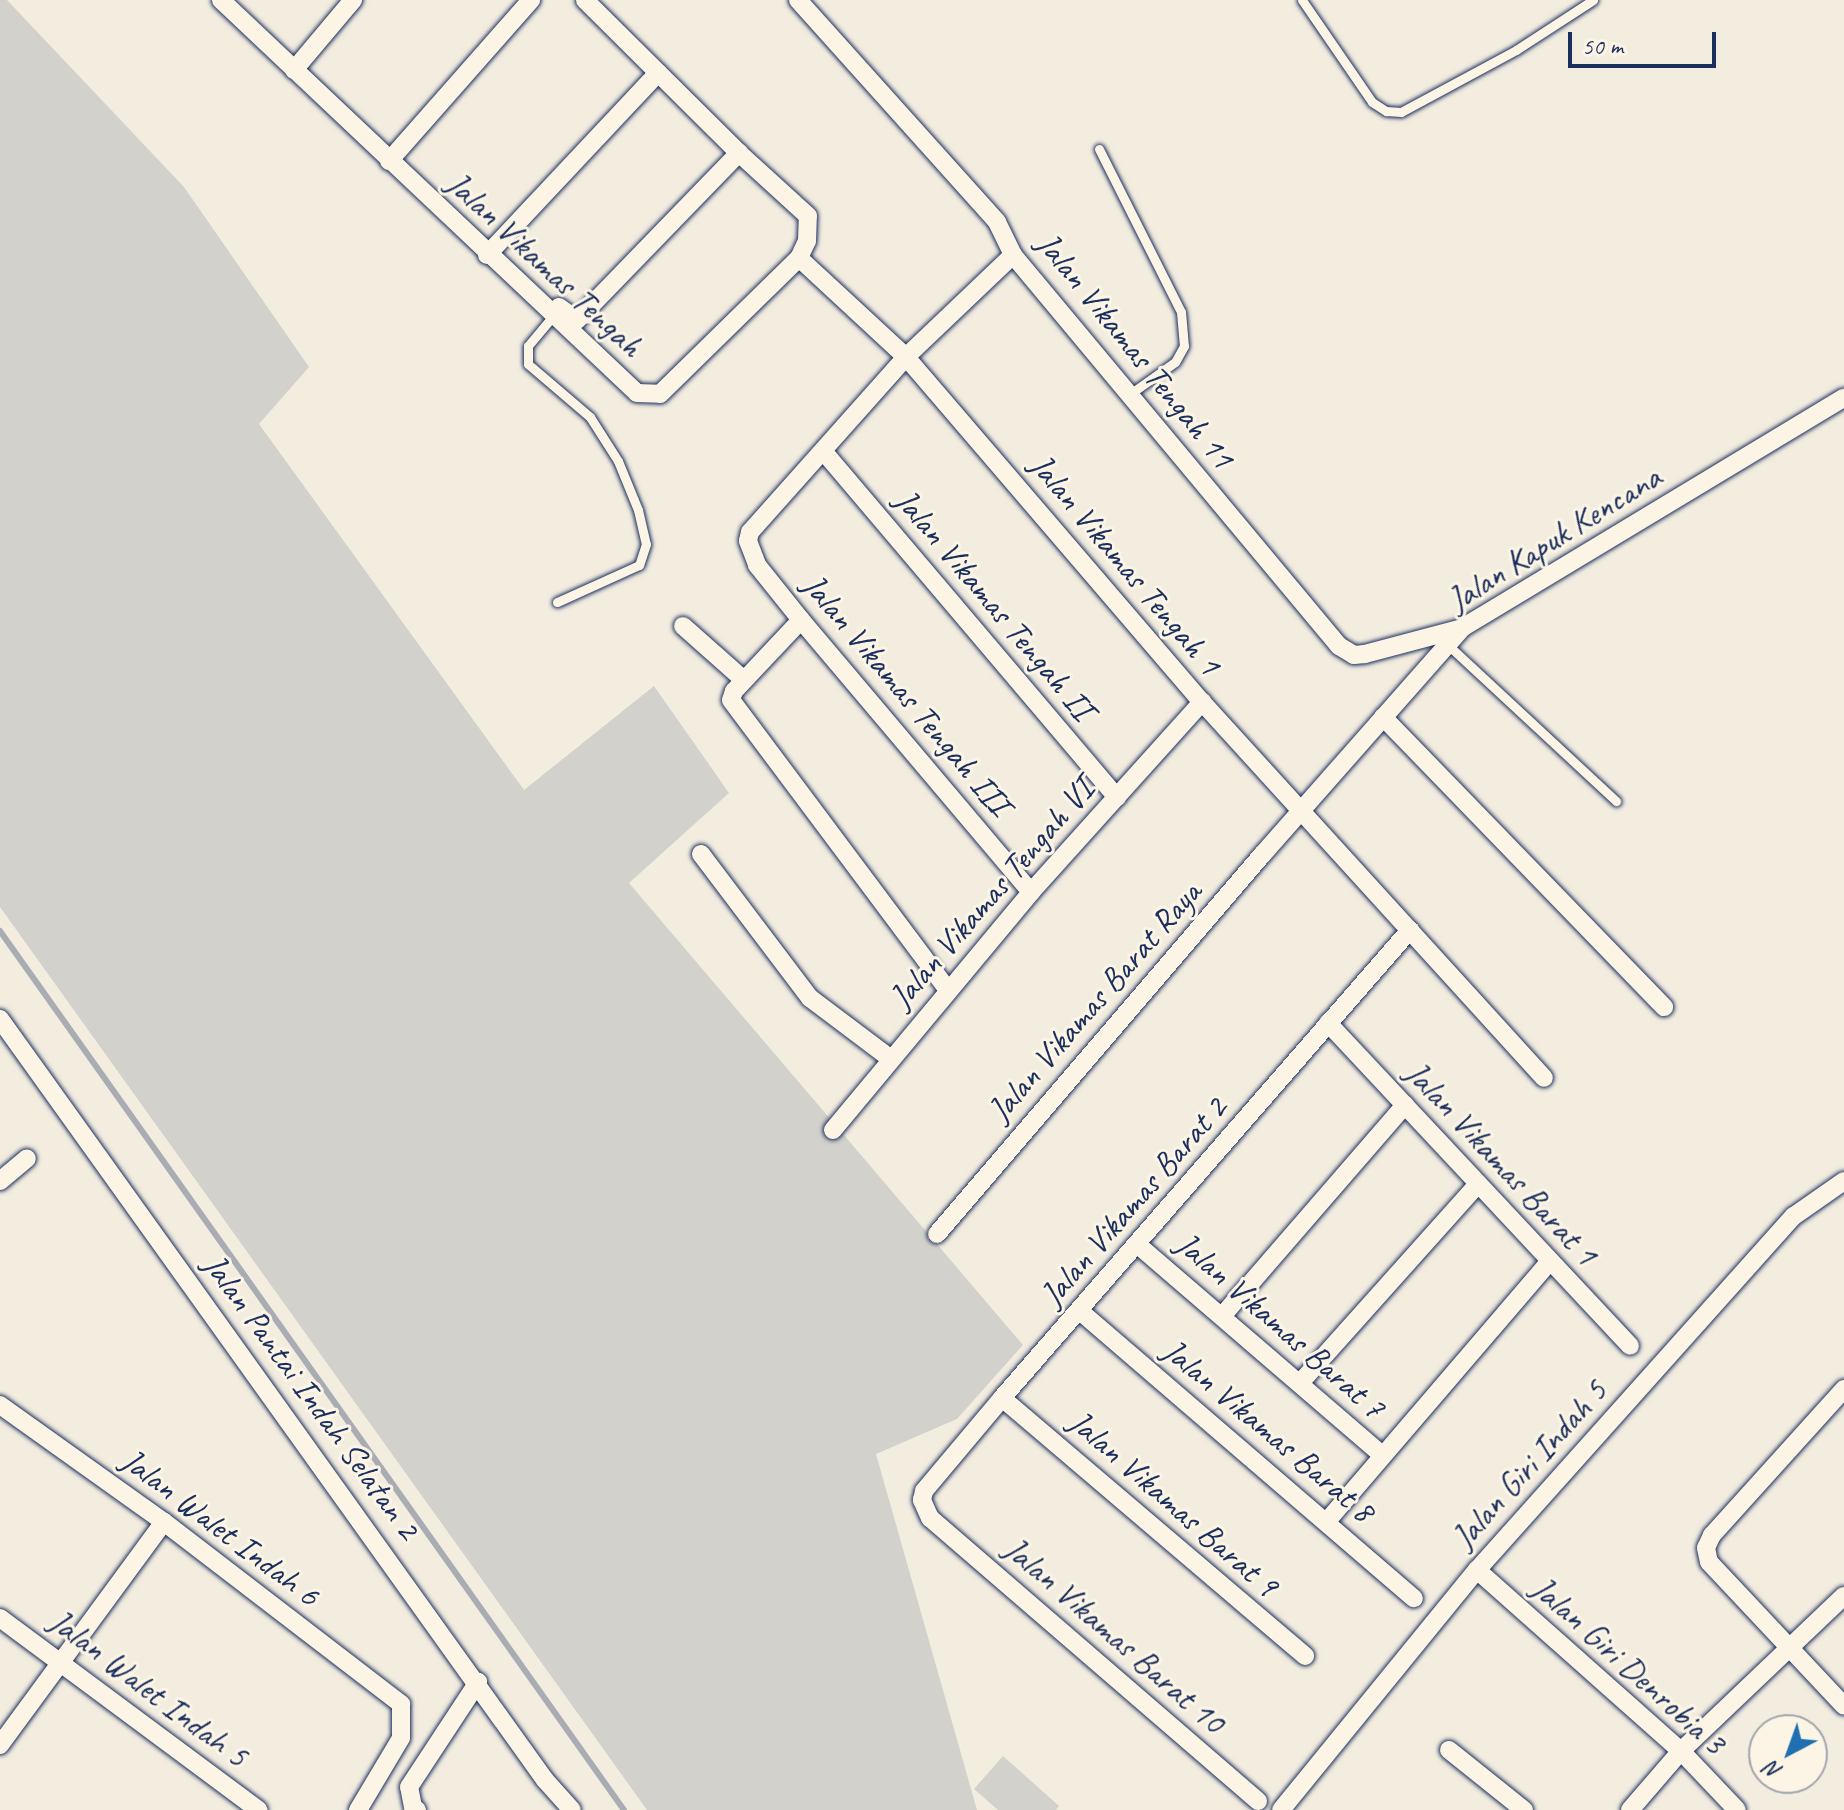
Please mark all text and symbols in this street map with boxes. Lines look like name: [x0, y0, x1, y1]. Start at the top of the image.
scale bar: [1572, 16, 1720, 66]
text: 50 m: [1582, 31, 1623, 61]
street label: Jalan Vikamas Tengah: [439, 163, 651, 365]
street label: Jalan Vikamas Tengah 11: [1029, 224, 1243, 476]
street label: Jalan Vikamas Tengah 1: [1022, 446, 1230, 682]
street label: Jalan Kapuk Kencana: [1441, 457, 1667, 619]
street label: Jalan Vikamas Tengah II: [887, 481, 1103, 727]
street label: Jalan Vikamas Tengah III: [795, 566, 1019, 822]
street label: Jalan Vikamas Tengah VI: [880, 770, 1102, 1016]
street label: Jalan Vikamas Barat Raya: [978, 872, 1210, 1130]
street label: Jalan Vikamas Barat 1: [1397, 1052, 1607, 1274]
street label: Jalan Vikamas Barat 2: [1031, 1088, 1235, 1314]
street label: Jalan Vikamas Barat 7: [1168, 1223, 1394, 1427]
street label: Jalan Pantai Indah Selatan 2: [195, 1245, 429, 1547]
street label: Jalan Vikamas Barat 8: [1155, 1329, 1383, 1531]
street label: Jalan Giri Indah 5: [1442, 1371, 1616, 1557]
street label: Jalan Vikamas Barat 9: [1061, 1401, 1287, 1605]
street label: Jalan Walet Indah 6: [113, 1439, 329, 1615]
street label: Jalan Vikamas Barat 10: [996, 1528, 1234, 1742]
street label: Jalan Giri Denrobia 3: [1523, 1567, 1735, 1763]
street label: Jalan Walet Indah 5: [41, 1600, 257, 1776]
north arrow: [1748, 1714, 1828, 1794]
text: N: [1759, 1756, 1788, 1786]

